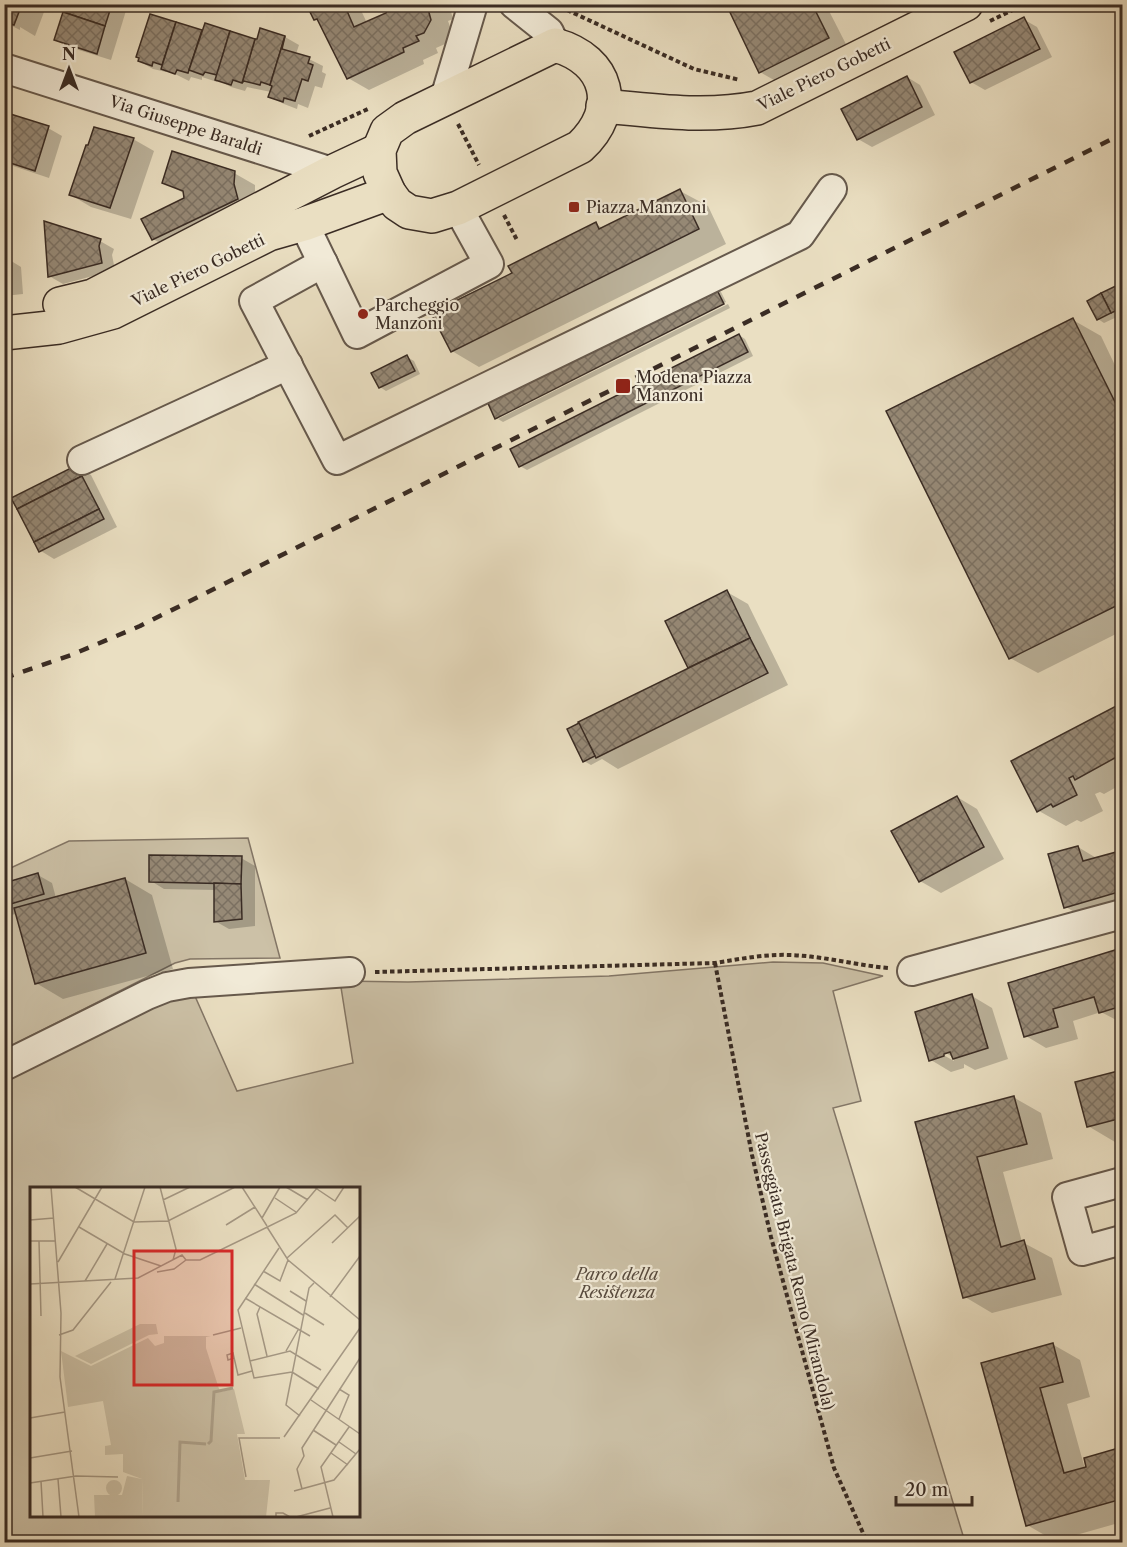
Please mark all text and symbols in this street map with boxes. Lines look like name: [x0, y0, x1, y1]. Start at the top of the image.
street label: Viale Piero Gobetti: [753, 33, 894, 115]
north arrow: [39, 39, 99, 99]
text: N: [62, 44, 76, 64]
street label: Via Giuseppe Baraldi: [106, 91, 265, 159]
place label: Piazza Manzoni: [586, 197, 706, 217]
marker: Piazza Manzoni: [567, 200, 581, 214]
street label: Viale Piero Gobetti: [127, 229, 268, 311]
place label: Parcheggio Manzoni: [375, 295, 459, 333]
marker: Parcheggio Manzoni: [356, 307, 370, 321]
place label: Modena Piazza Manzoni: [636, 367, 752, 405]
marker: Modena Piazza Manzoni: [614, 377, 632, 395]
street label: Passeggiata Brigata Remo (Mirandola): [751, 1130, 839, 1412]
inset map: [30, 1187, 360, 1517]
park label: Parco della Resistenza: [574, 1264, 659, 1302]
scale bar: [896, 1469, 972, 1507]
text: 20 m: [905, 1479, 949, 1501]

